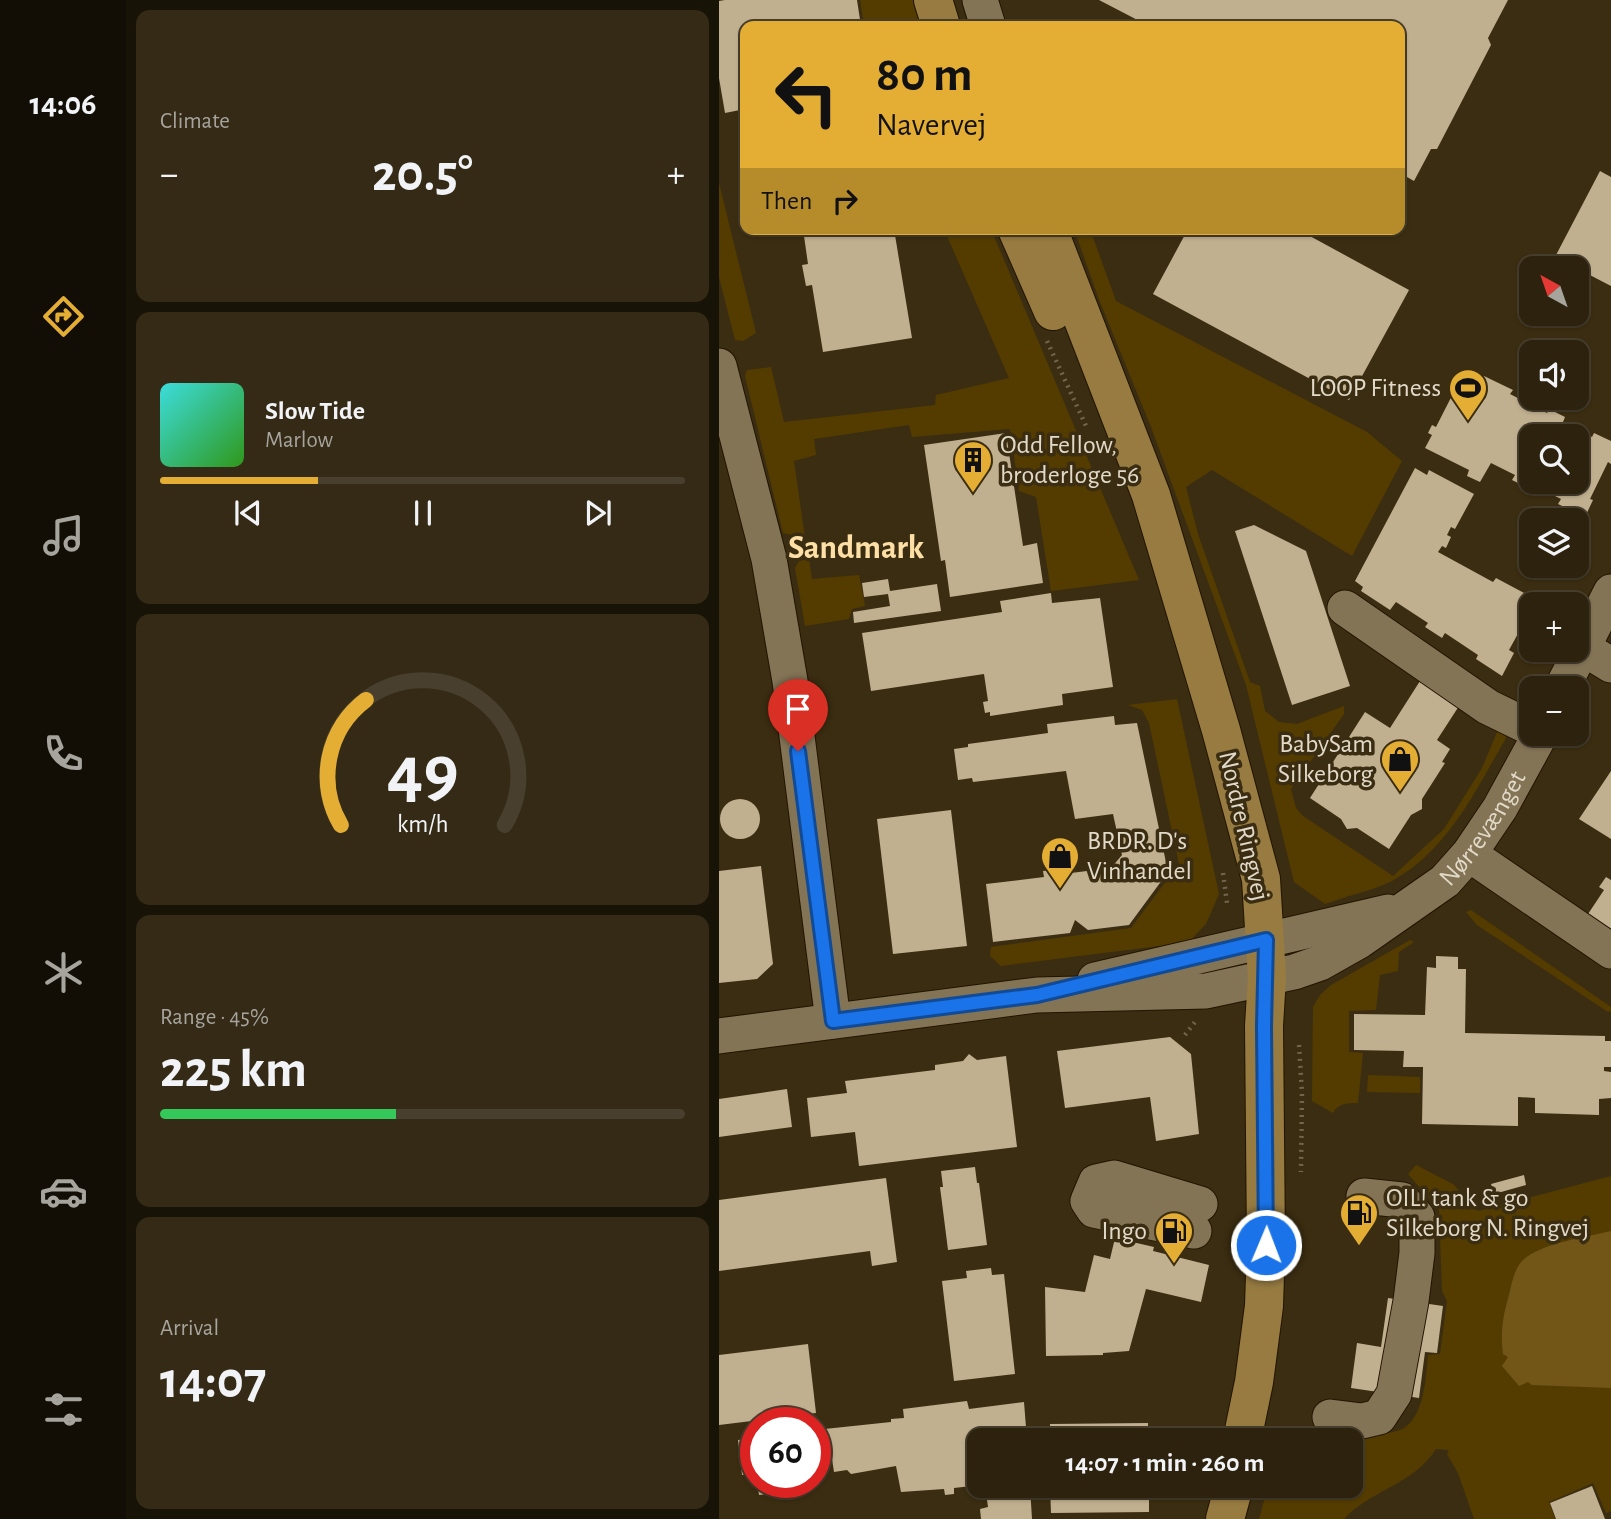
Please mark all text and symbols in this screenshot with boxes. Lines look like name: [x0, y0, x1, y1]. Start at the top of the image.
icon: left: [761, 49, 852, 140]
text: 80 m: [876, 51, 973, 100]
text: 14:06: [29, 88, 97, 120]
text: Navervej: [876, 109, 986, 141]
text: Climate: [160, 110, 230, 133]
text: 20.5°: [372, 148, 473, 200]
text: −: [160, 156, 178, 194]
text: +: [667, 156, 685, 194]
icon: right: [826, 182, 864, 220]
text: Then: [761, 188, 812, 214]
north arrow: [1519, 256, 1589, 326]
map controls: [1519, 256, 1589, 746]
icon: directions: [39, 292, 88, 341]
button: sound: [1519, 340, 1589, 410]
sports icon: LOOP Fitness: [1447, 367, 1489, 422]
place label: LOOP Fitness: [1310, 375, 1441, 401]
text: Slow Tide: [265, 398, 365, 424]
button: search: [1519, 424, 1589, 494]
text: Marlow: [265, 429, 333, 452]
place label: Odd Fellow, broderloge 56: [1000, 432, 1139, 488]
building icon: Odd Fellow, broderloge 56: [952, 439, 994, 494]
icon: previous: [229, 494, 267, 532]
icon: pause: [404, 494, 442, 532]
icon: next: [579, 494, 617, 532]
button: layers: [1519, 508, 1589, 578]
icon: music: [39, 511, 88, 560]
district label: Sandmark: [788, 532, 925, 565]
button: +: [1519, 592, 1589, 662]
button: −: [1519, 676, 1589, 746]
pin: [768, 679, 828, 751]
icon: arrive: [779, 690, 817, 728]
icon: phone: [39, 729, 88, 778]
place label: BabySam Silkeborg: [1278, 731, 1373, 787]
text: 49: [387, 738, 458, 811]
shop icon: BabySam Silkeborg: [1379, 738, 1421, 793]
street label: Nordre Ringvej: [1214, 749, 1274, 903]
street label: Nørrevænget: [1434, 767, 1531, 891]
text: km/h: [397, 812, 448, 837]
place label: BRDR. D's Vinhandel: [1087, 828, 1192, 884]
shop icon: BRDR. D's Vinhandel: [1039, 835, 1081, 890]
icon: climate: [39, 948, 88, 997]
text: Range · 45%: [160, 1006, 269, 1029]
text: 225 km: [160, 1044, 307, 1096]
icon: car: [39, 1167, 88, 1216]
place label: OIL! tank & go Silkeborg N. Ringvej: [1386, 1185, 1589, 1241]
fuel station icon: OIL! tank & go Silkeborg N. Ringvej: [1338, 1192, 1380, 1247]
position arrow: [1229, 1208, 1303, 1282]
fuel station icon: Ingo: [1153, 1210, 1195, 1265]
place label: Ingo: [1101, 1218, 1147, 1244]
text: Arrival: [160, 1317, 219, 1340]
text: 14:07: [160, 1355, 266, 1407]
icon: filters: [39, 1385, 88, 1434]
speed limit sign: 60: [740, 1407, 831, 1498]
text: 14:07 · 1 min · 260 m: [1066, 1450, 1264, 1476]

